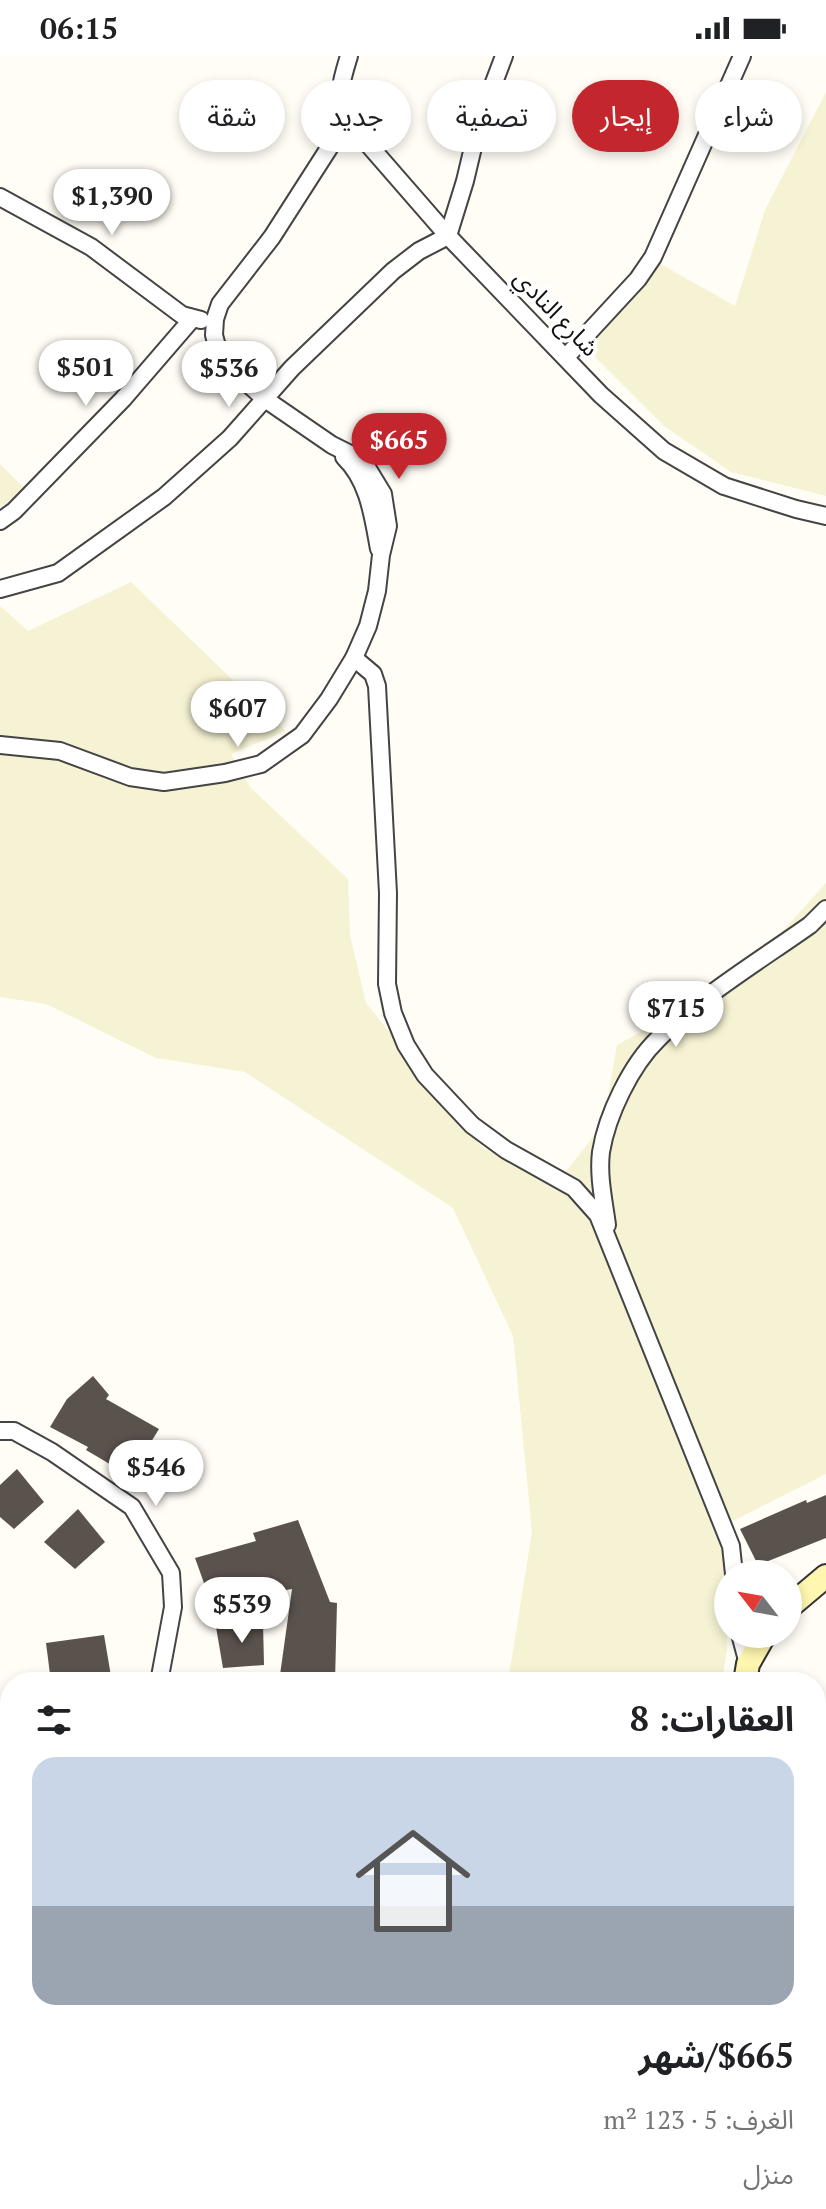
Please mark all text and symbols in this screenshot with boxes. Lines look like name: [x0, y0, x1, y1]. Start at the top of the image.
text: 06:15: [40, 8, 118, 48]
chip: شقة: [179, 80, 285, 152]
chip: جديد: [301, 80, 411, 152]
chip: تصفية: [427, 80, 556, 152]
chip: إيجار: [572, 80, 679, 152]
chip: شراء: [695, 80, 802, 152]
pin: $1,390: [47, 169, 177, 237]
text: $1,390: [71, 178, 153, 212]
street label: شارع النادي: [505, 262, 606, 365]
pin: $501: [39, 340, 133, 408]
pin: $536: [182, 341, 276, 409]
text: $501: [57, 349, 115, 383]
text: $536: [200, 350, 258, 384]
pin: $665: [352, 413, 446, 481]
text: $665: [370, 422, 428, 456]
pin: $607: [191, 681, 285, 749]
text: $607: [209, 690, 267, 724]
pin: $715: [629, 981, 723, 1049]
text: $715: [647, 990, 705, 1024]
pin: $546: [109, 1440, 203, 1508]
text: $546: [127, 1449, 185, 1483]
north arrow: [714, 1560, 802, 1648]
map controls: [714, 1560, 802, 1648]
pin: $539: [195, 1577, 289, 1645]
text: $539: [213, 1586, 271, 1620]
text: العقارات: 8: [630, 1696, 794, 1741]
icon: filters: [32, 1698, 76, 1742]
icon: home: [341, 1809, 485, 1953]
text: $665/شهر: [638, 2033, 794, 2078]
text: الغرف: 5 · 123 m²: [603, 2102, 794, 2136]
text: منزل: [743, 2157, 794, 2191]

